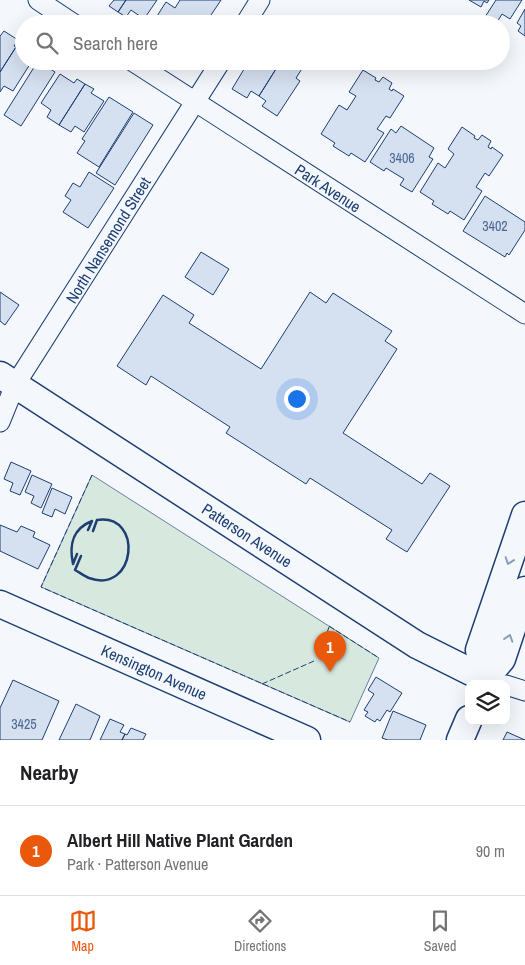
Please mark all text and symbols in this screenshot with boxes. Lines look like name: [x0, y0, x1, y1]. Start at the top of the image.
search box: [15, 15, 510, 70]
icon: search: [33, 29, 61, 57]
text: Search here: [73, 30, 158, 56]
house number: 3406: [389, 149, 415, 167]
street label: Park Avenue: [291, 159, 365, 217]
street label: North Nansemond Street: [60, 172, 156, 307]
house number: 3402: [482, 217, 508, 235]
your location: [284, 386, 310, 412]
street label: Patterson Avenue: [198, 498, 296, 572]
one-way arrow: [505, 556, 515, 565]
pin: 1: [314, 631, 346, 672]
one-way arrow: [503, 635, 513, 643]
street label: Kensington Avenue: [98, 639, 210, 705]
map controls: [465, 680, 510, 725]
button: layers: [465, 680, 510, 725]
house number: 3425: [11, 715, 37, 733]
text: Nearby: [20, 758, 78, 787]
text: Albert Hill Native Plant Garden: [67, 827, 293, 853]
text: 1: [32, 840, 40, 862]
text: 90 m: [476, 840, 505, 862]
text: Park · Patterson Avenue: [67, 853, 208, 875]
tab: Map: [69, 907, 97, 955]
tab: Directions: [234, 907, 286, 955]
tab: Saved: [424, 907, 456, 955]

